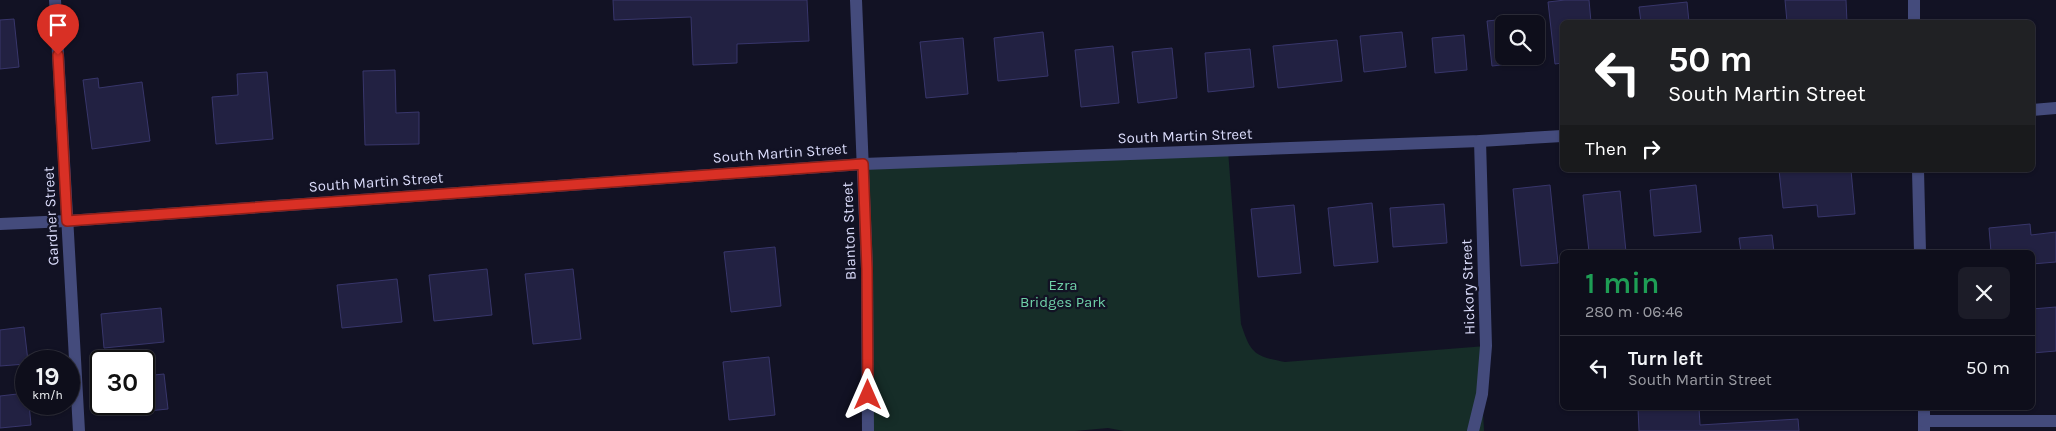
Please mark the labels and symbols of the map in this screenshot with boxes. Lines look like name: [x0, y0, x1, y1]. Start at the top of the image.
pin: [37, 4, 79, 55]
street label: South Martin Street: [1117, 125, 1253, 147]
street label: South Martin Street: [712, 139, 848, 167]
street label: Gardner Street: [39, 166, 63, 266]
street label: South Martin Street: [308, 168, 444, 196]
street label: Blanton Street: [838, 181, 860, 281]
street label: Hickory Street: [1457, 238, 1479, 335]
park label: Ezra Bridges Park: [1020, 276, 1106, 311]
speed limit sign: 30: [90, 350, 155, 415]
position arrow: [841, 368, 893, 420]

